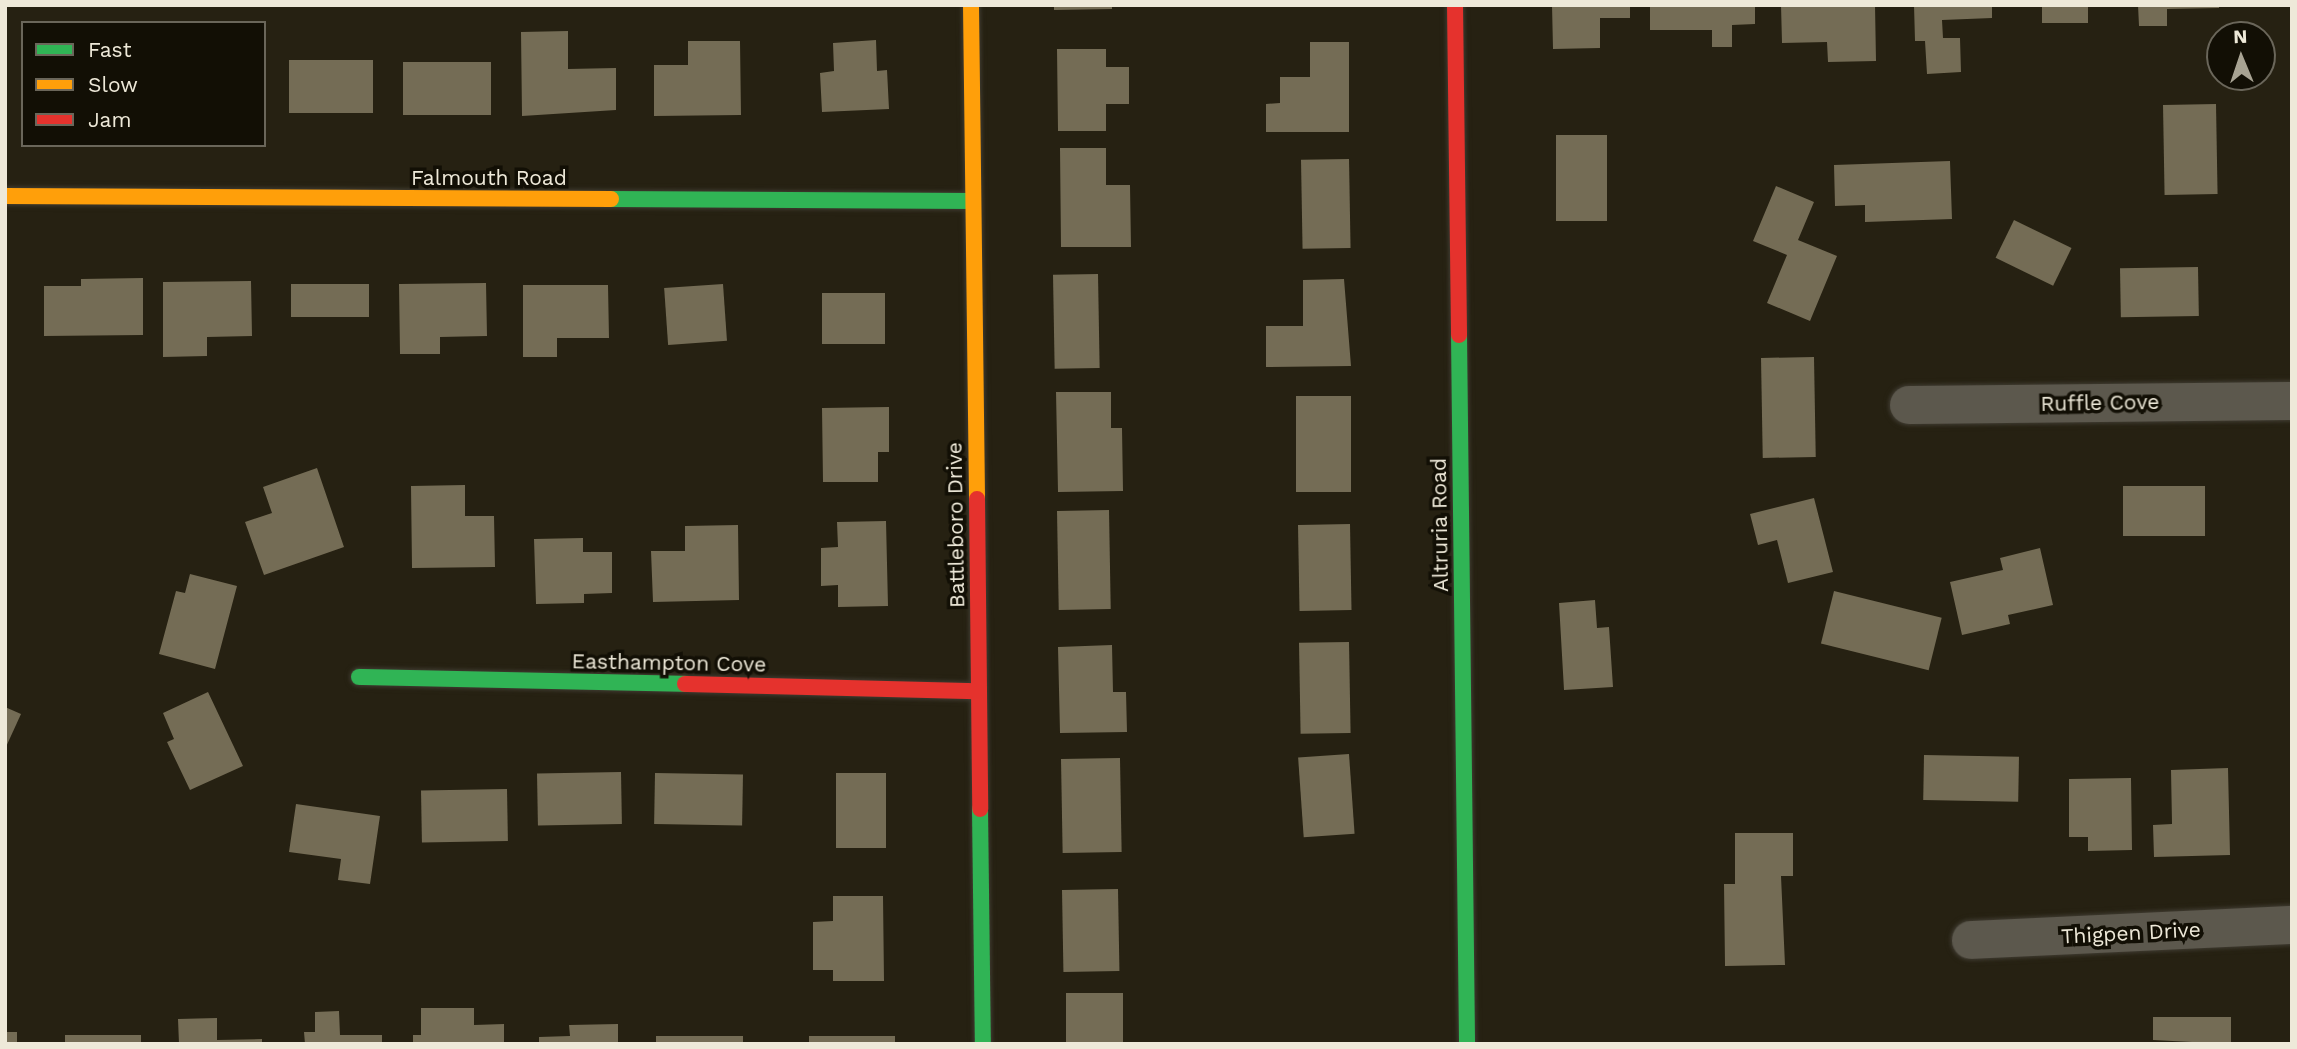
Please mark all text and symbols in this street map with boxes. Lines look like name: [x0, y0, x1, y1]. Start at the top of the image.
legend: [21, 21, 266, 147]
north arrow: [2206, 21, 2276, 91]
text: N: [2233, 25, 2248, 48]
text: Fast: [88, 37, 132, 62]
text: Slow: [88, 72, 138, 97]
text: Jam: [88, 107, 131, 132]
street label: Falmouth Road: [411, 165, 567, 191]
street label: Ruffle Cove: [2040, 389, 2160, 417]
street label: Battleboro Drive: [942, 442, 970, 608]
street label: Altruria Road: [1426, 457, 1454, 593]
street label: Easthampton Cove: [571, 649, 767, 677]
street label: Thigpen Drive: [2061, 917, 2201, 949]

